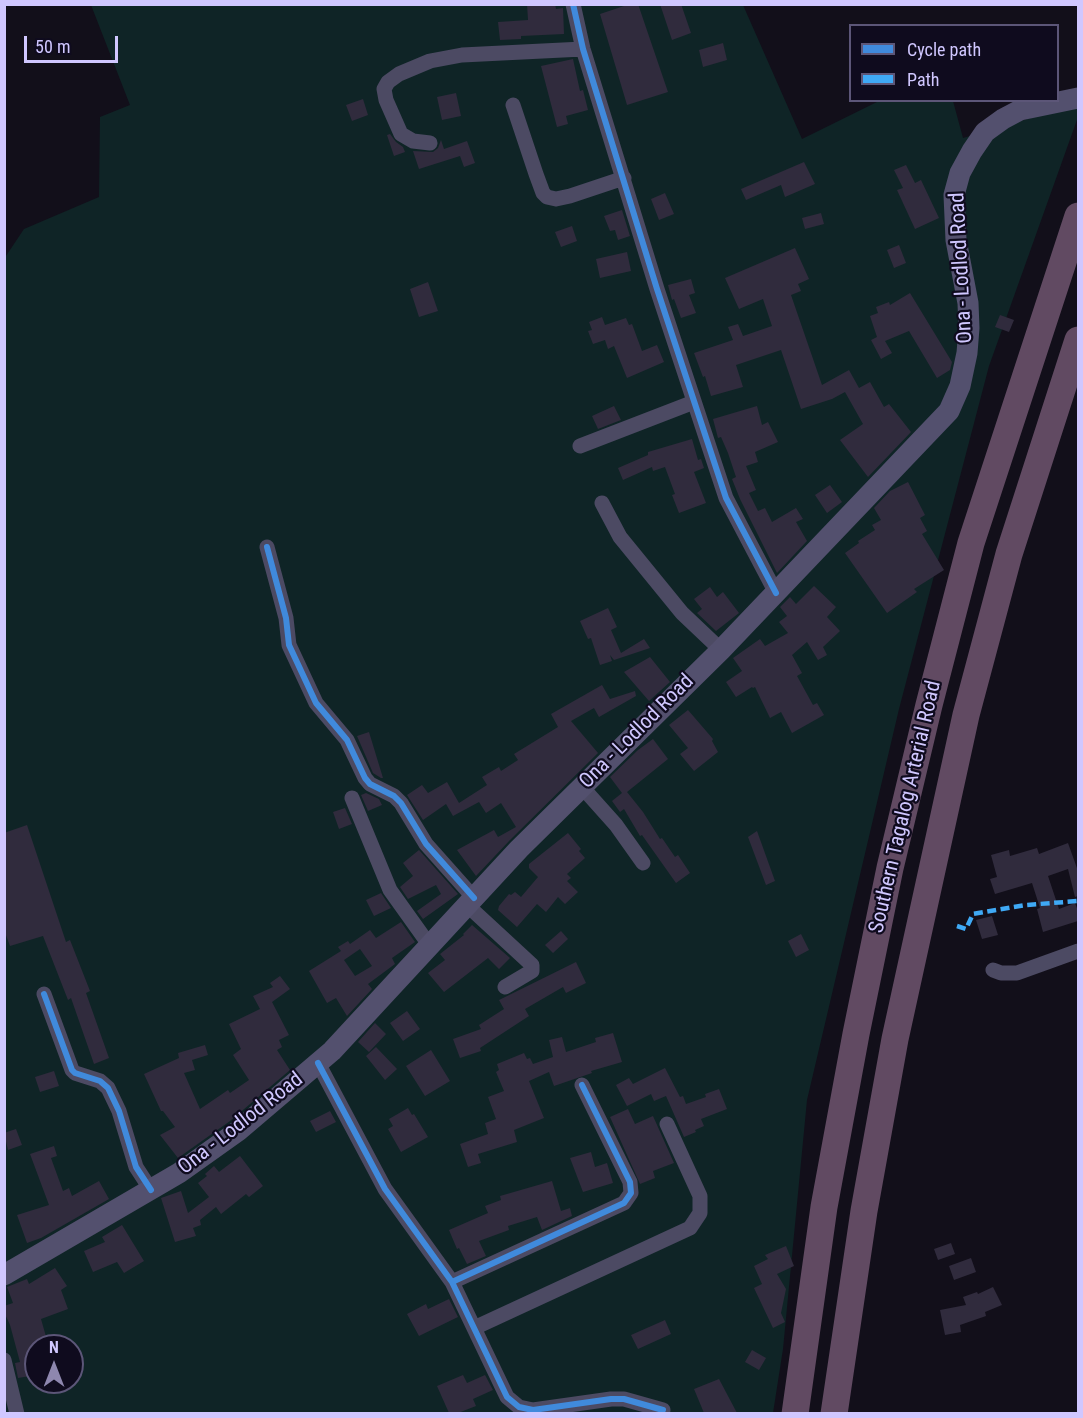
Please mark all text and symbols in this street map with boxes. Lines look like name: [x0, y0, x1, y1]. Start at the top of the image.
scale bar: [27, 24, 122, 62]
legend: [849, 24, 1059, 102]
text: 50 m: [35, 36, 70, 57]
text: Cycle path: [907, 39, 981, 60]
text: Path: [907, 69, 940, 90]
street label: Ona - Lodlod Road: [945, 192, 979, 344]
street label: Ona - Lodlod Road: [575, 670, 699, 794]
street label: Southern Tagalog Arterial Road: [865, 678, 947, 936]
street label: Ona - Lodlod Road: [174, 1067, 308, 1181]
north arrow: [24, 1334, 84, 1394]
text: N: [49, 1338, 59, 1357]

